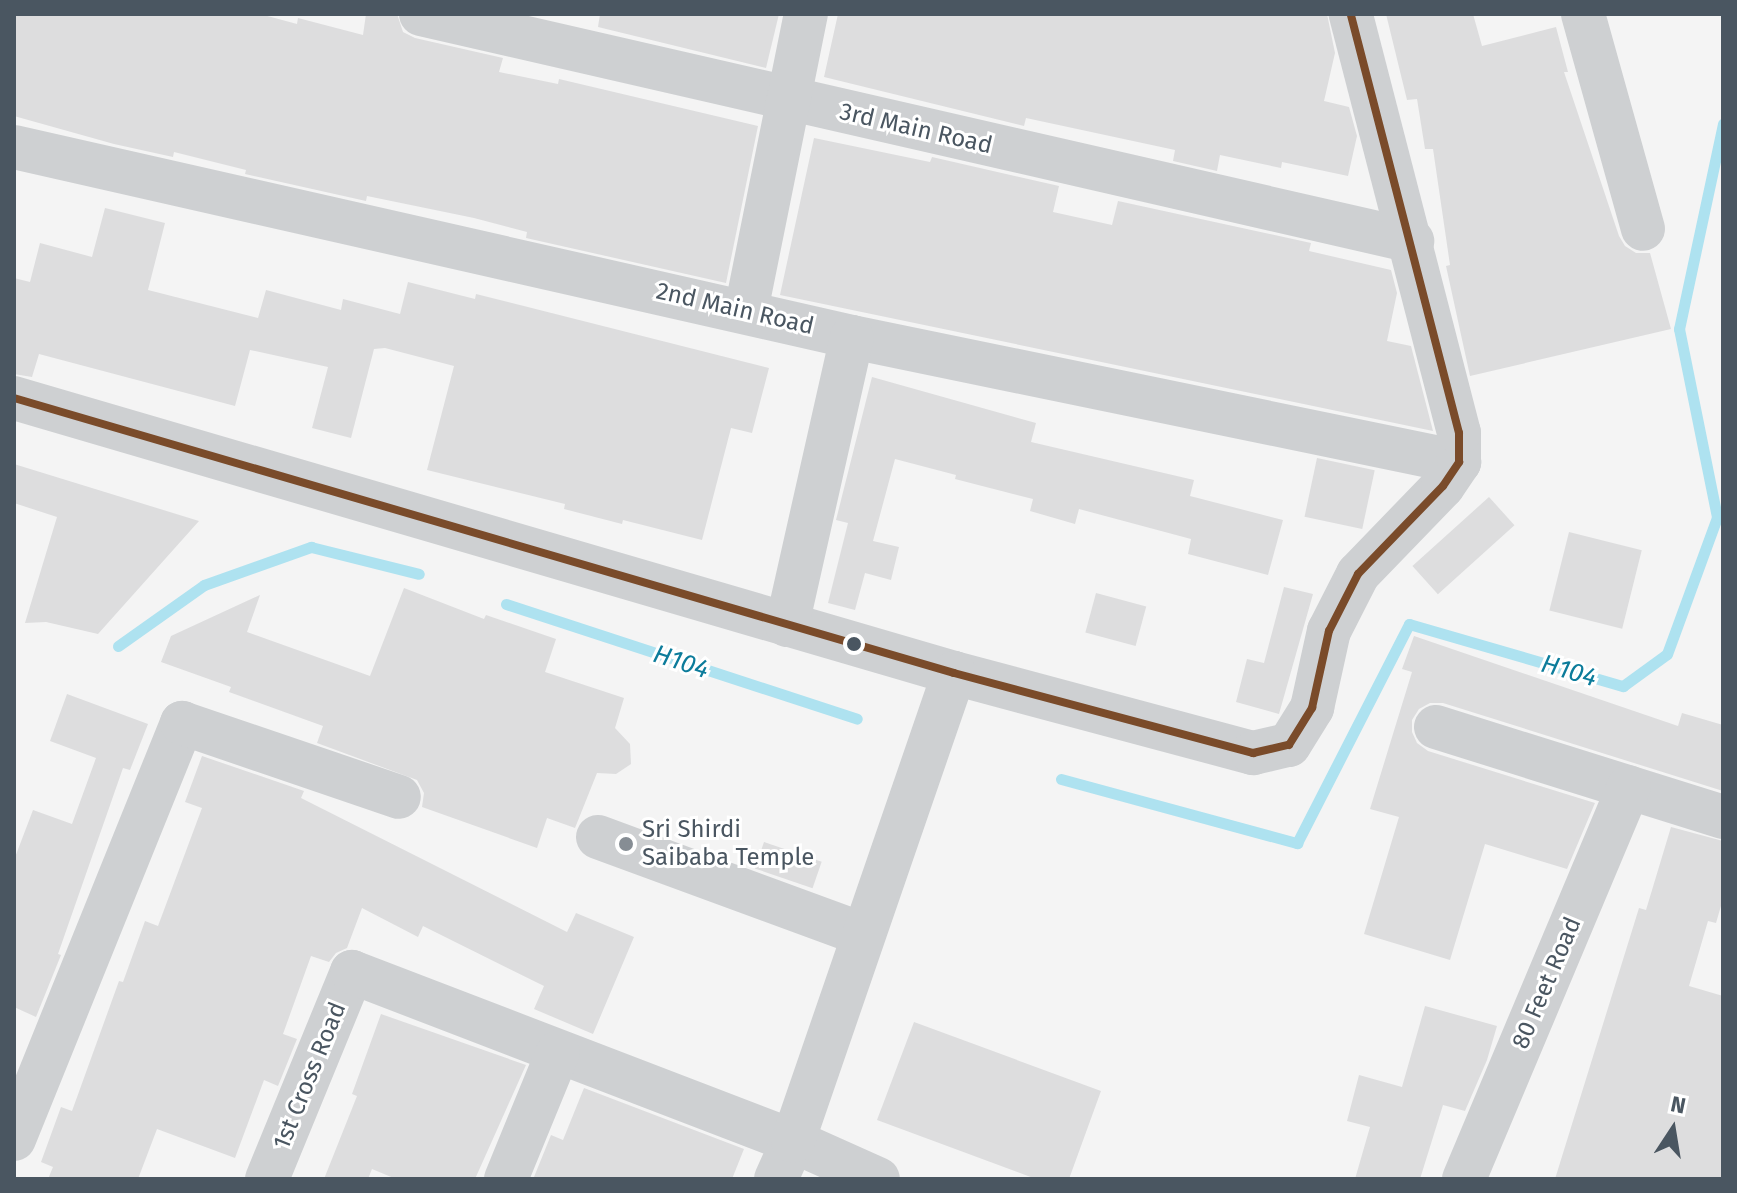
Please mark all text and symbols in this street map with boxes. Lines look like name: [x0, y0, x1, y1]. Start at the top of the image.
street label: 3rd Main Road: [837, 97, 995, 161]
street label: 2nd Main Road: [653, 277, 817, 341]
unlabelled marker: [846, 636, 862, 652]
water label: H104: [649, 638, 713, 686]
water label: H104: [1537, 648, 1601, 694]
place label: Sri Shirdi Saibaba Temple: [642, 816, 814, 872]
marker: Sri Shirdi Saibaba Temple: [617, 835, 635, 853]
street label: 80 Feet Road: [1506, 913, 1588, 1053]
street label: 1st Cross Road: [267, 998, 353, 1154]
north arrow: [1633, 1089, 1713, 1169]
text: N: [1668, 1090, 1688, 1120]

